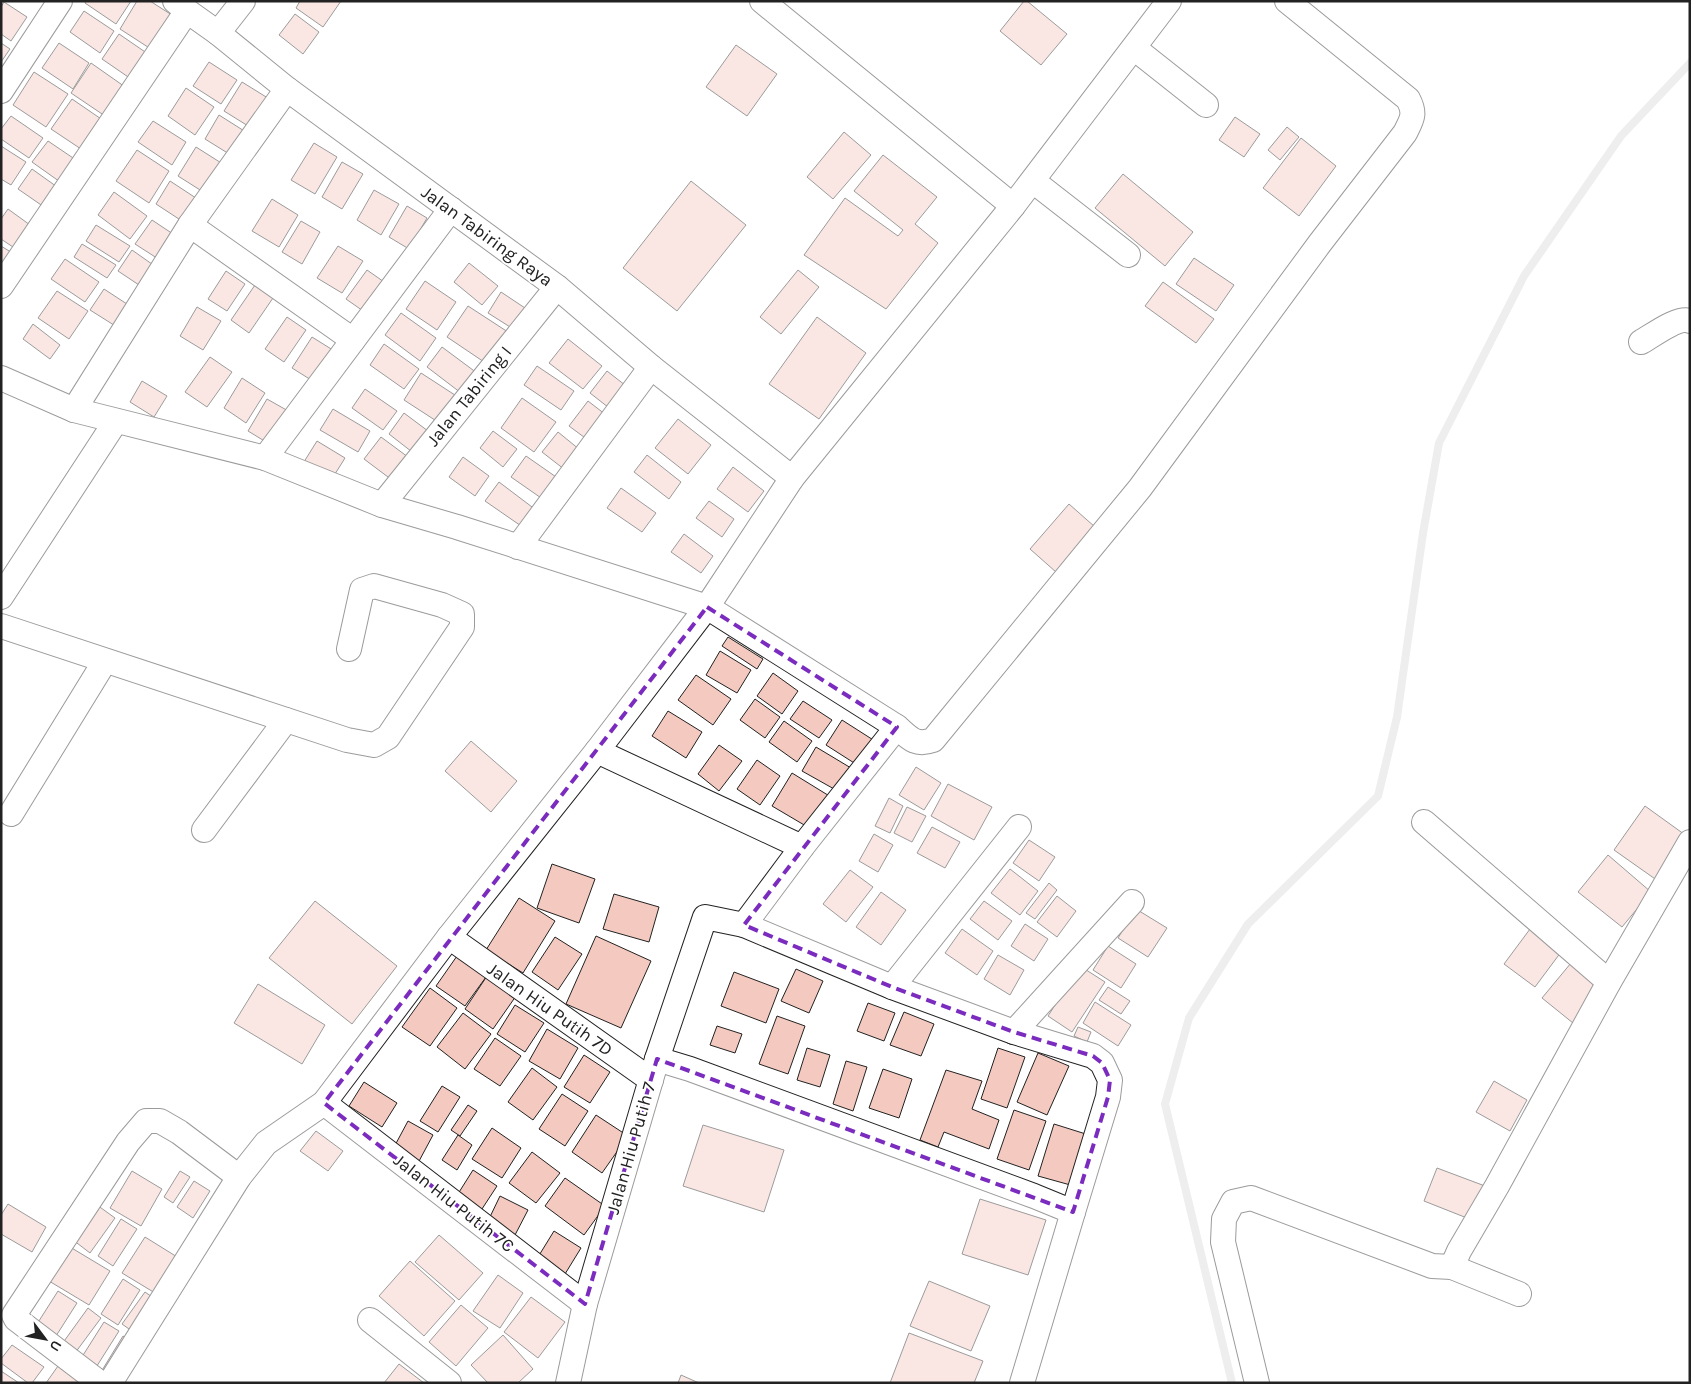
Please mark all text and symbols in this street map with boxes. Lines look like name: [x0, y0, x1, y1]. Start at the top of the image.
street label: Jalan Tabiring Raya: [417, 181, 557, 291]
street label: Jalan Tabiring I: [422, 341, 516, 451]
street label: Jalan Hiu Putih 7D: [483, 957, 617, 1061]
street label: Jalan Hiu Putih 7: [602, 1079, 661, 1217]
street label: Jalan Hiu Putih 7C: [389, 1149, 519, 1257]
north arrow: [20, 1314, 70, 1364]
text: U: [46, 1337, 65, 1354]

